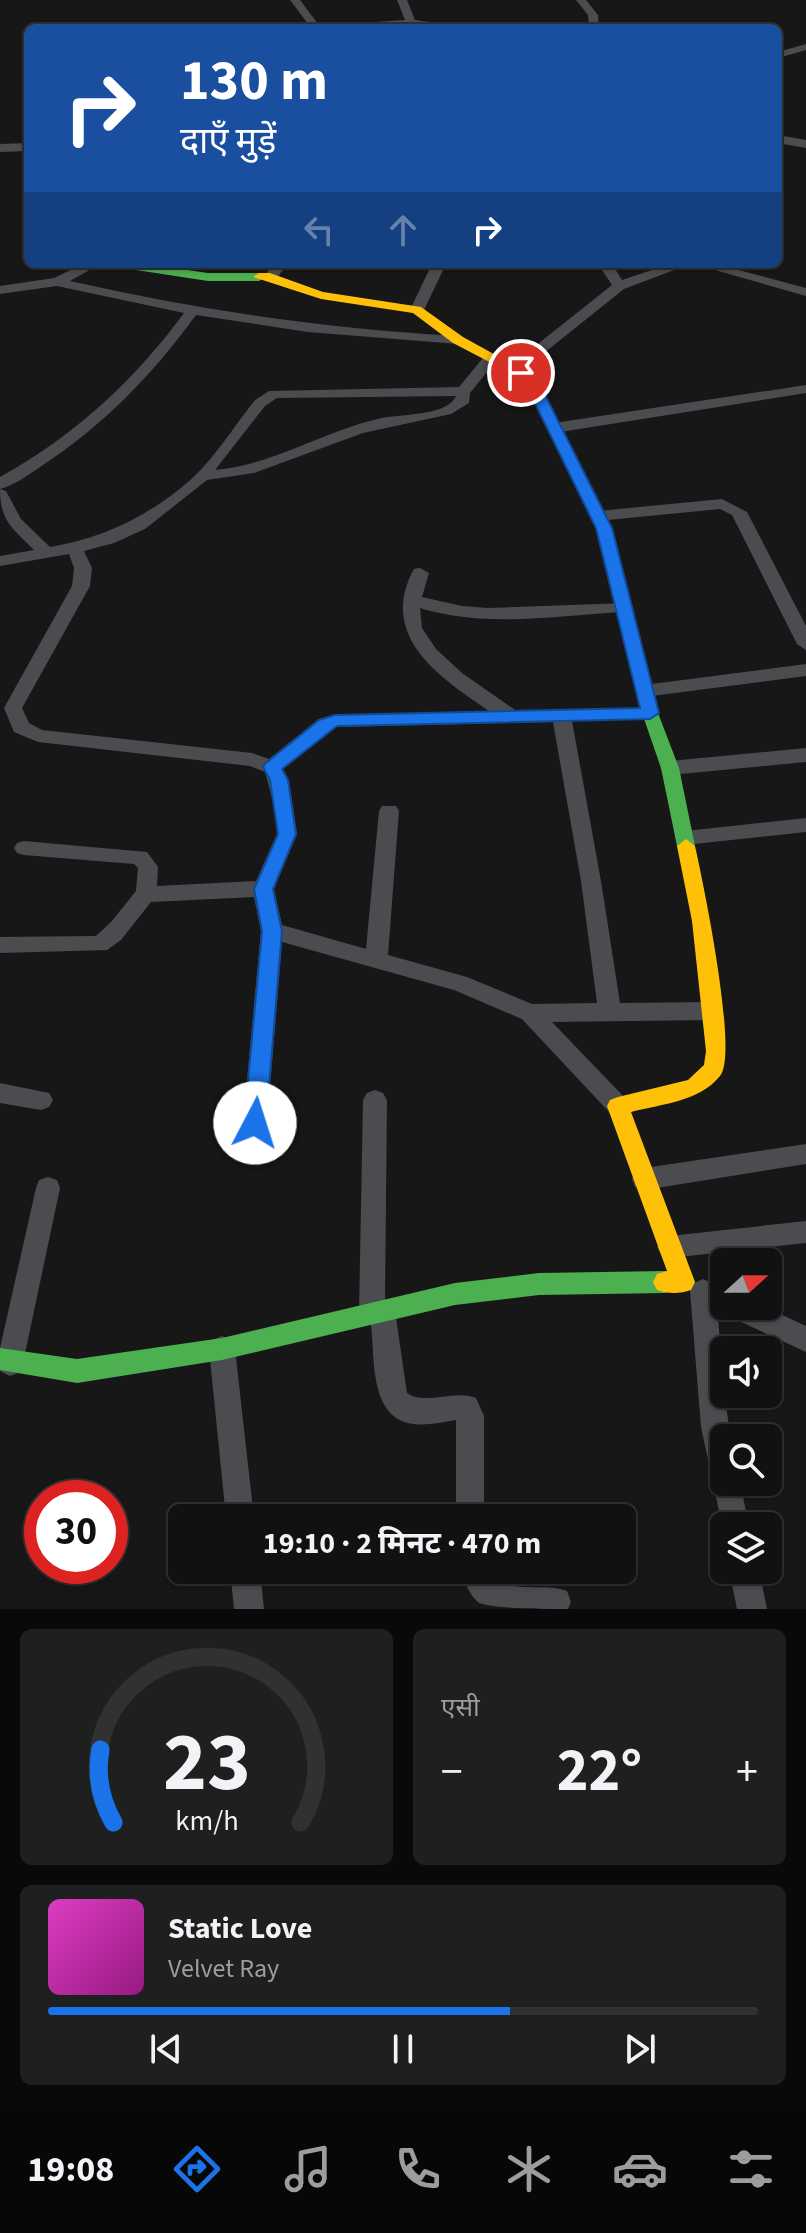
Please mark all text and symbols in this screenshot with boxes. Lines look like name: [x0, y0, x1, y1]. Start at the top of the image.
text: 130 m: [180, 42, 328, 121]
icon: right: [48, 56, 152, 160]
text: दाएँ मुड़ें: [180, 116, 276, 167]
icon: left: [297, 208, 341, 252]
icon: ahead: [381, 208, 425, 252]
icon: right: [465, 208, 509, 252]
pin: [487, 339, 555, 407]
icon: arrive: [499, 351, 543, 395]
position arrow: [213, 1081, 297, 1165]
north arrow: [710, 1248, 782, 1320]
map controls: [710, 1248, 782, 1584]
button: sound: [710, 1336, 782, 1408]
button: search: [710, 1424, 782, 1496]
speed limit sign: 30: [24, 1480, 128, 1584]
button: layers: [710, 1512, 782, 1584]
text: 19:10 · 2 मिनट · 470 m: [263, 1522, 541, 1565]
text: एसी: [441, 1689, 480, 1726]
text: 23: [163, 1704, 250, 1822]
text: 22°: [557, 1729, 642, 1814]
text: −: [441, 1741, 463, 1804]
text: +: [736, 1741, 758, 1804]
text: km/h: [175, 1801, 238, 1841]
text: Static Love: [168, 1907, 312, 1950]
text: Velvet Ray: [168, 1950, 279, 1987]
icon: previous: [144, 2027, 188, 2071]
icon: pause: [381, 2027, 425, 2071]
icon: next: [618, 2027, 662, 2071]
icon: directions: [169, 2141, 225, 2197]
icon: music: [280, 2141, 336, 2197]
icon: phone: [390, 2141, 446, 2197]
icon: climate: [501, 2141, 557, 2197]
icon: car: [612, 2141, 668, 2197]
icon: filters: [723, 2141, 779, 2197]
text: 19:08: [27, 2144, 114, 2195]

